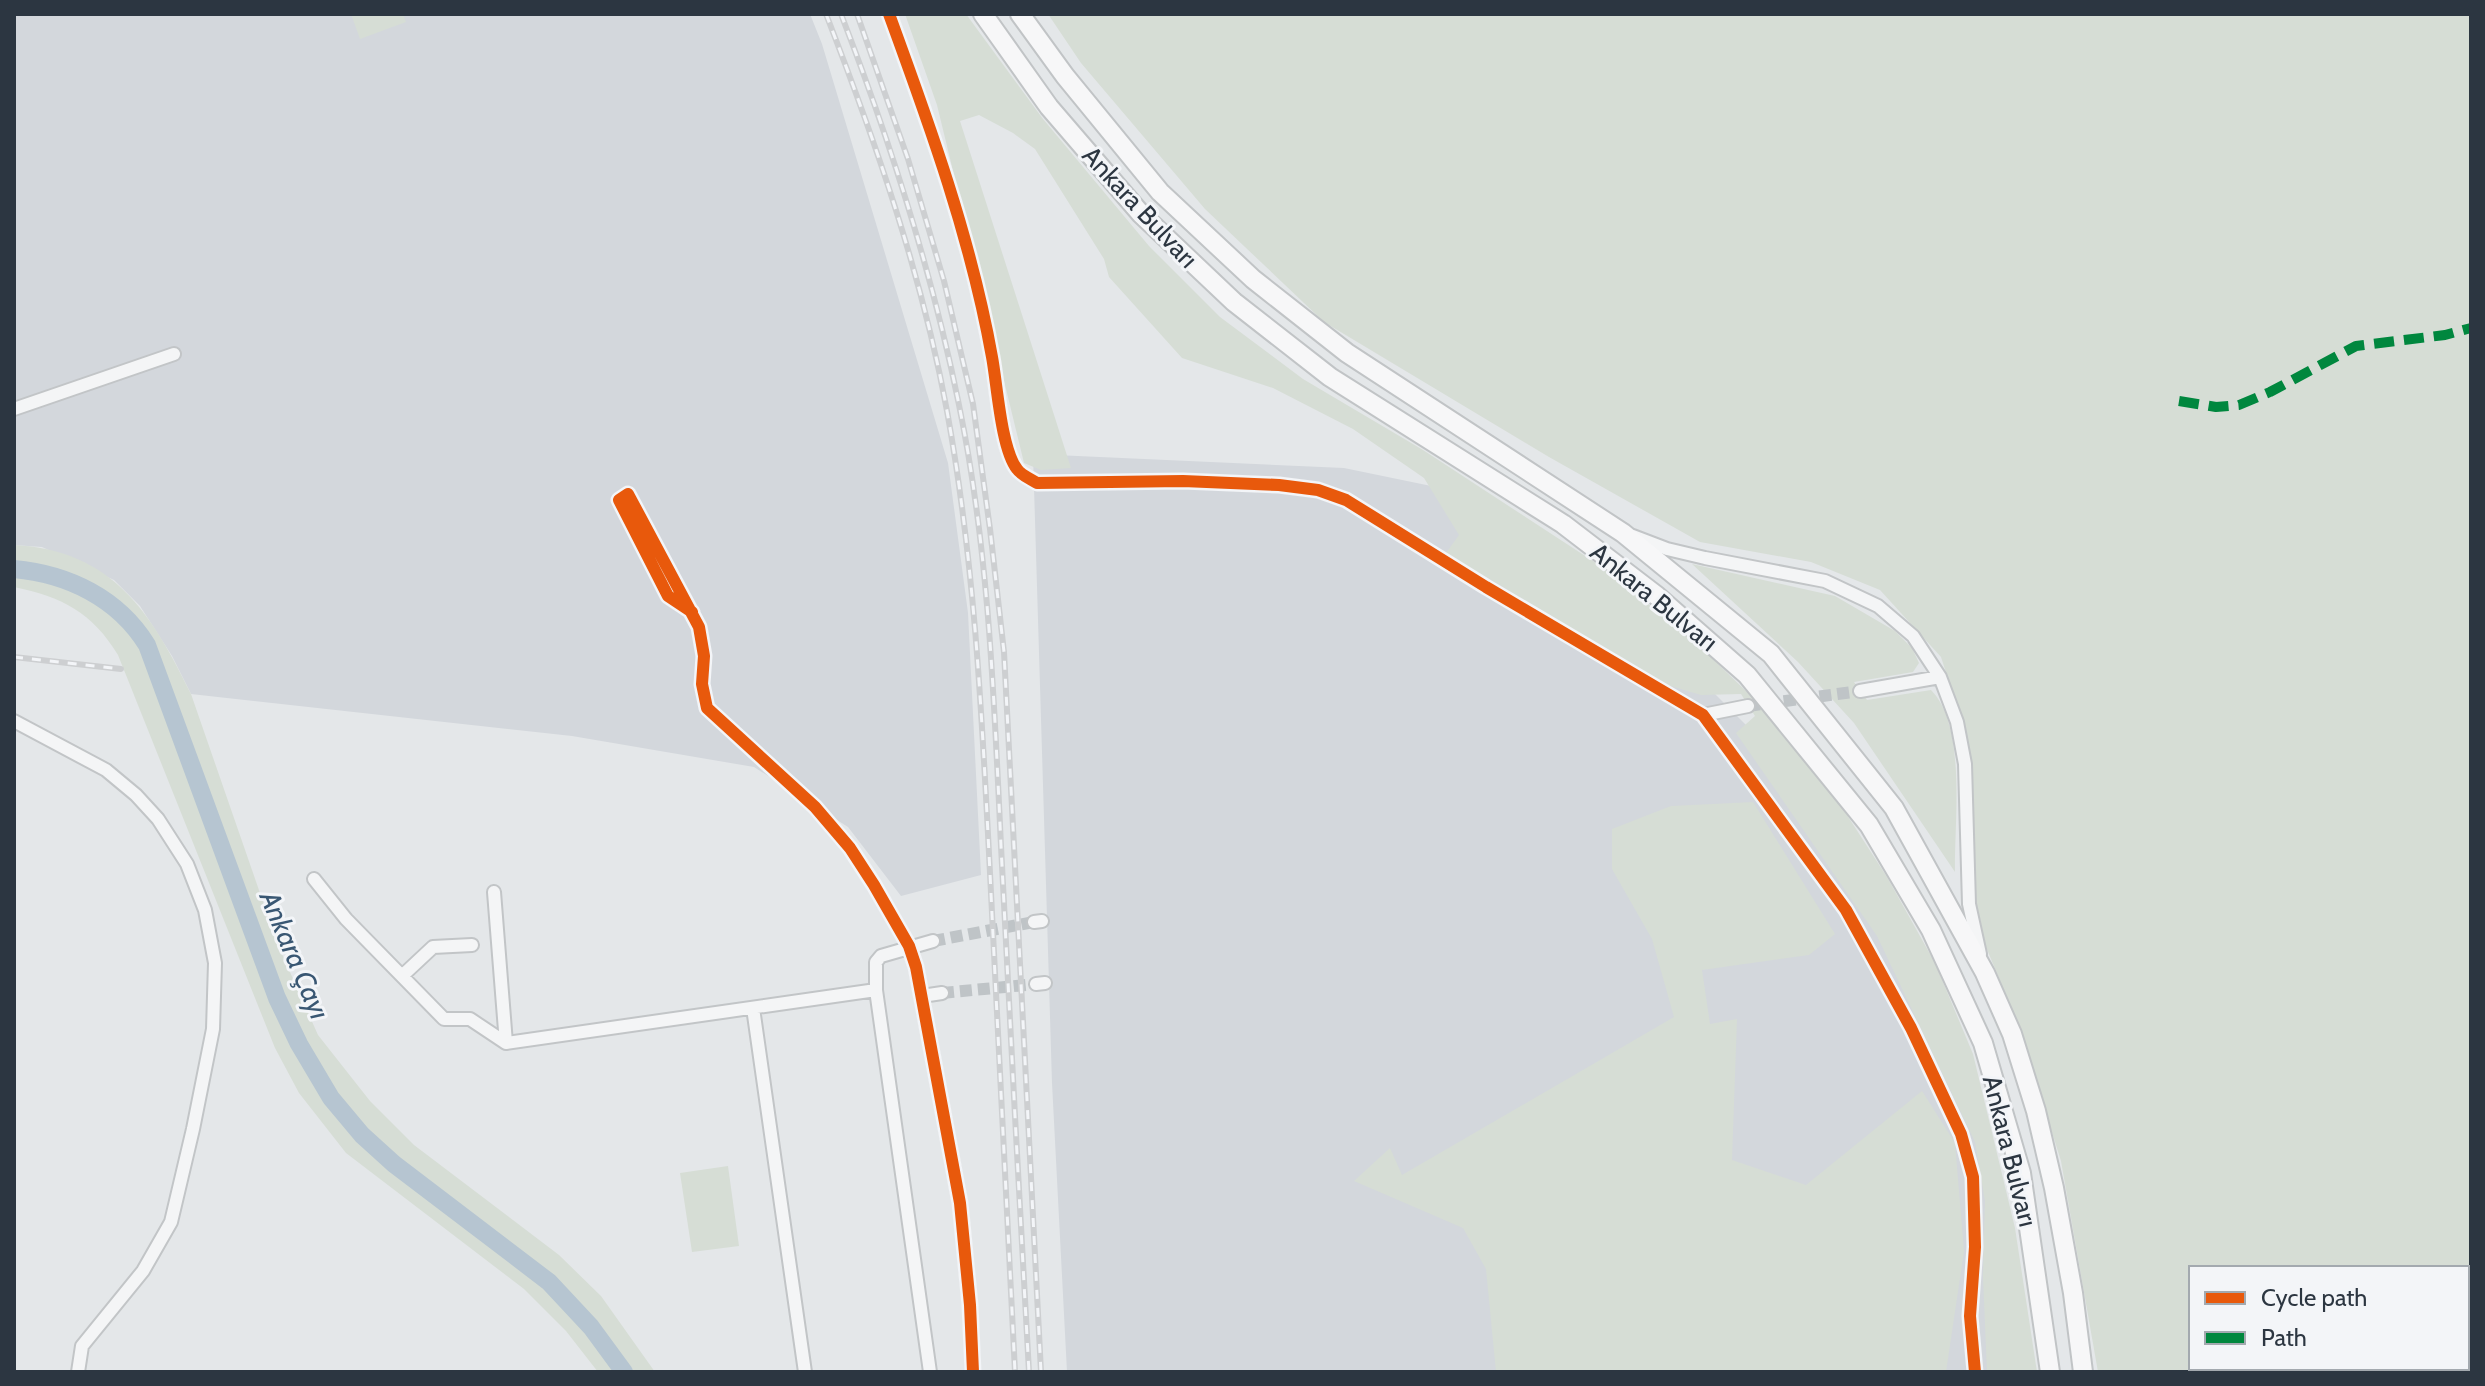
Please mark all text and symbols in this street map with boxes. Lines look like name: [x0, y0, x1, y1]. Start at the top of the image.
street label: Ankara Bulvarı: [1076, 140, 1204, 274]
street label: Ankara Bulvarı: [1584, 536, 1724, 658]
water label: Ankara Çayı: [252, 884, 337, 1024]
street label: Ankara Bulvarı: [1976, 1072, 2044, 1230]
legend: [2189, 1266, 2469, 1370]
text: Cycle path: [2261, 1283, 2367, 1312]
text: Path: [2261, 1323, 2307, 1352]

